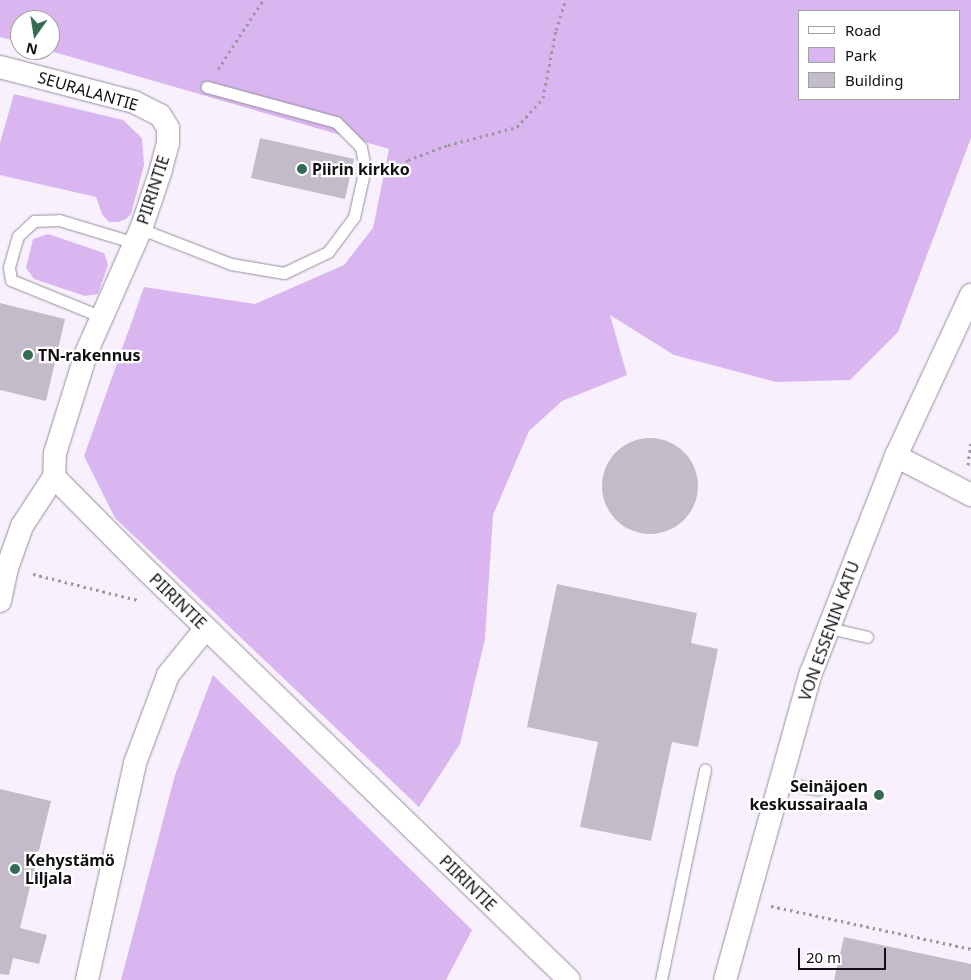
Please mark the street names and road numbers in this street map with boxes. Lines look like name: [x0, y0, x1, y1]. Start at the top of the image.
street label: SEURALANTIE: [36, 68, 140, 114]
street label: PIIRINTIE: [133, 153, 173, 227]
street label: VON ESSENIN KATU: [795, 559, 863, 703]
street label: PIIRINTIE: [146, 569, 210, 633]
street label: PIIRINTIE: [436, 851, 500, 915]

